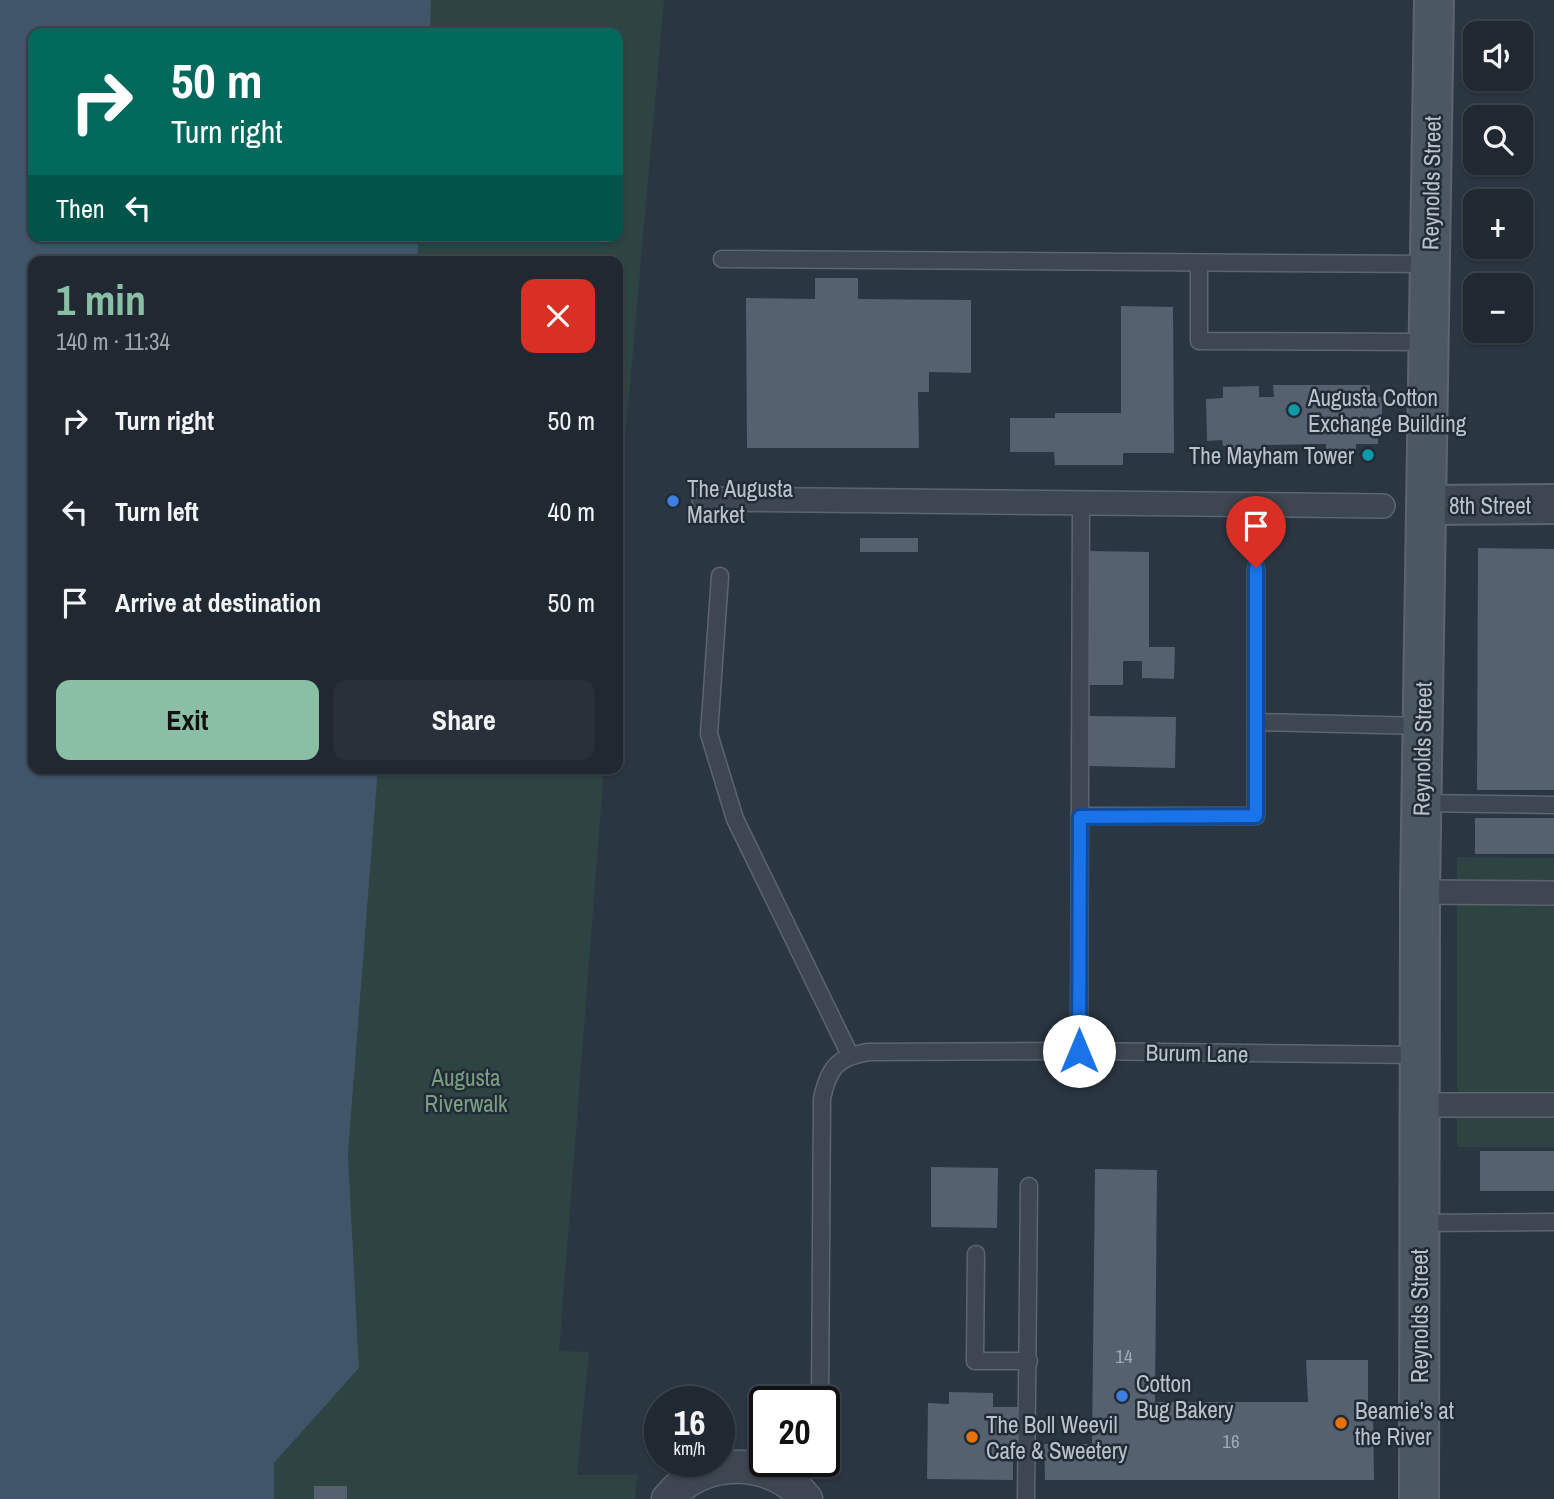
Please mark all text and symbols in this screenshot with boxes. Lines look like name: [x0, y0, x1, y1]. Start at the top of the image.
map controls: [1463, 21, 1533, 343]
button: sound: [1463, 21, 1533, 91]
text: 50 m: [171, 47, 263, 113]
icon: right: [56, 56, 147, 147]
button: search: [1463, 105, 1533, 175]
text: Turn right: [171, 110, 283, 153]
street label: Reynolds Street: [1414, 116, 1448, 250]
icon: left: [119, 189, 157, 227]
button: +: [1463, 189, 1533, 259]
text: Then: [56, 191, 105, 226]
text: 1 min: [56, 272, 146, 328]
button: −: [1463, 273, 1533, 343]
button: close: [521, 279, 595, 353]
text: 140 m · 11:34: [56, 326, 170, 357]
place label: Augusta Cotton Exchange Building: [1307, 382, 1467, 439]
icon: right: [56, 402, 94, 440]
marker: Augusta Cotton Exchange Building: [1286, 402, 1302, 418]
text: Turn right: [115, 403, 214, 438]
text: 50 m: [548, 403, 595, 438]
place label: The Mayham Tower: [1189, 440, 1355, 471]
marker: The Mayham Tower: [1360, 447, 1376, 463]
place label: The Augusta Market: [687, 473, 793, 530]
street label: 8th Street: [1449, 490, 1531, 521]
icon: left: [56, 493, 94, 531]
marker: The Augusta Market: [665, 493, 681, 509]
text: Turn left: [115, 494, 199, 529]
text: 40 m: [548, 494, 595, 529]
pin: [1226, 496, 1286, 568]
icon: arrive: [1237, 507, 1275, 545]
icon: arrive: [56, 584, 94, 622]
text: Arrive at destination: [115, 585, 321, 620]
text: 50 m: [548, 585, 595, 620]
button: Exit: [56, 680, 319, 760]
button: Share: [333, 680, 595, 760]
street label: Reynolds Street: [1405, 682, 1439, 816]
position arrow: [1042, 1014, 1116, 1088]
street label: Burum Lane: [1145, 1037, 1249, 1069]
park label: Augusta Riverwalk: [425, 1062, 508, 1119]
street label: Reynolds Street: [1404, 1249, 1435, 1383]
house number: 14: [1115, 1343, 1133, 1369]
place label: Cotton Bug Bakery: [1136, 1368, 1234, 1425]
speed limit sign: 20: [749, 1386, 840, 1477]
marker: Cotton Bug Bakery: [1114, 1388, 1130, 1404]
place label: Beamie's at the River: [1355, 1395, 1454, 1452]
text: 16: [674, 1399, 705, 1446]
place label: The Boll Weevil Cafe & Sweetery: [986, 1409, 1128, 1466]
marker: Beamie's at the River: [1333, 1415, 1349, 1431]
house number: 16: [1222, 1428, 1240, 1454]
marker: The Boll Weevil Cafe & Sweetery: [964, 1429, 980, 1445]
text: km/h: [674, 1436, 706, 1461]

